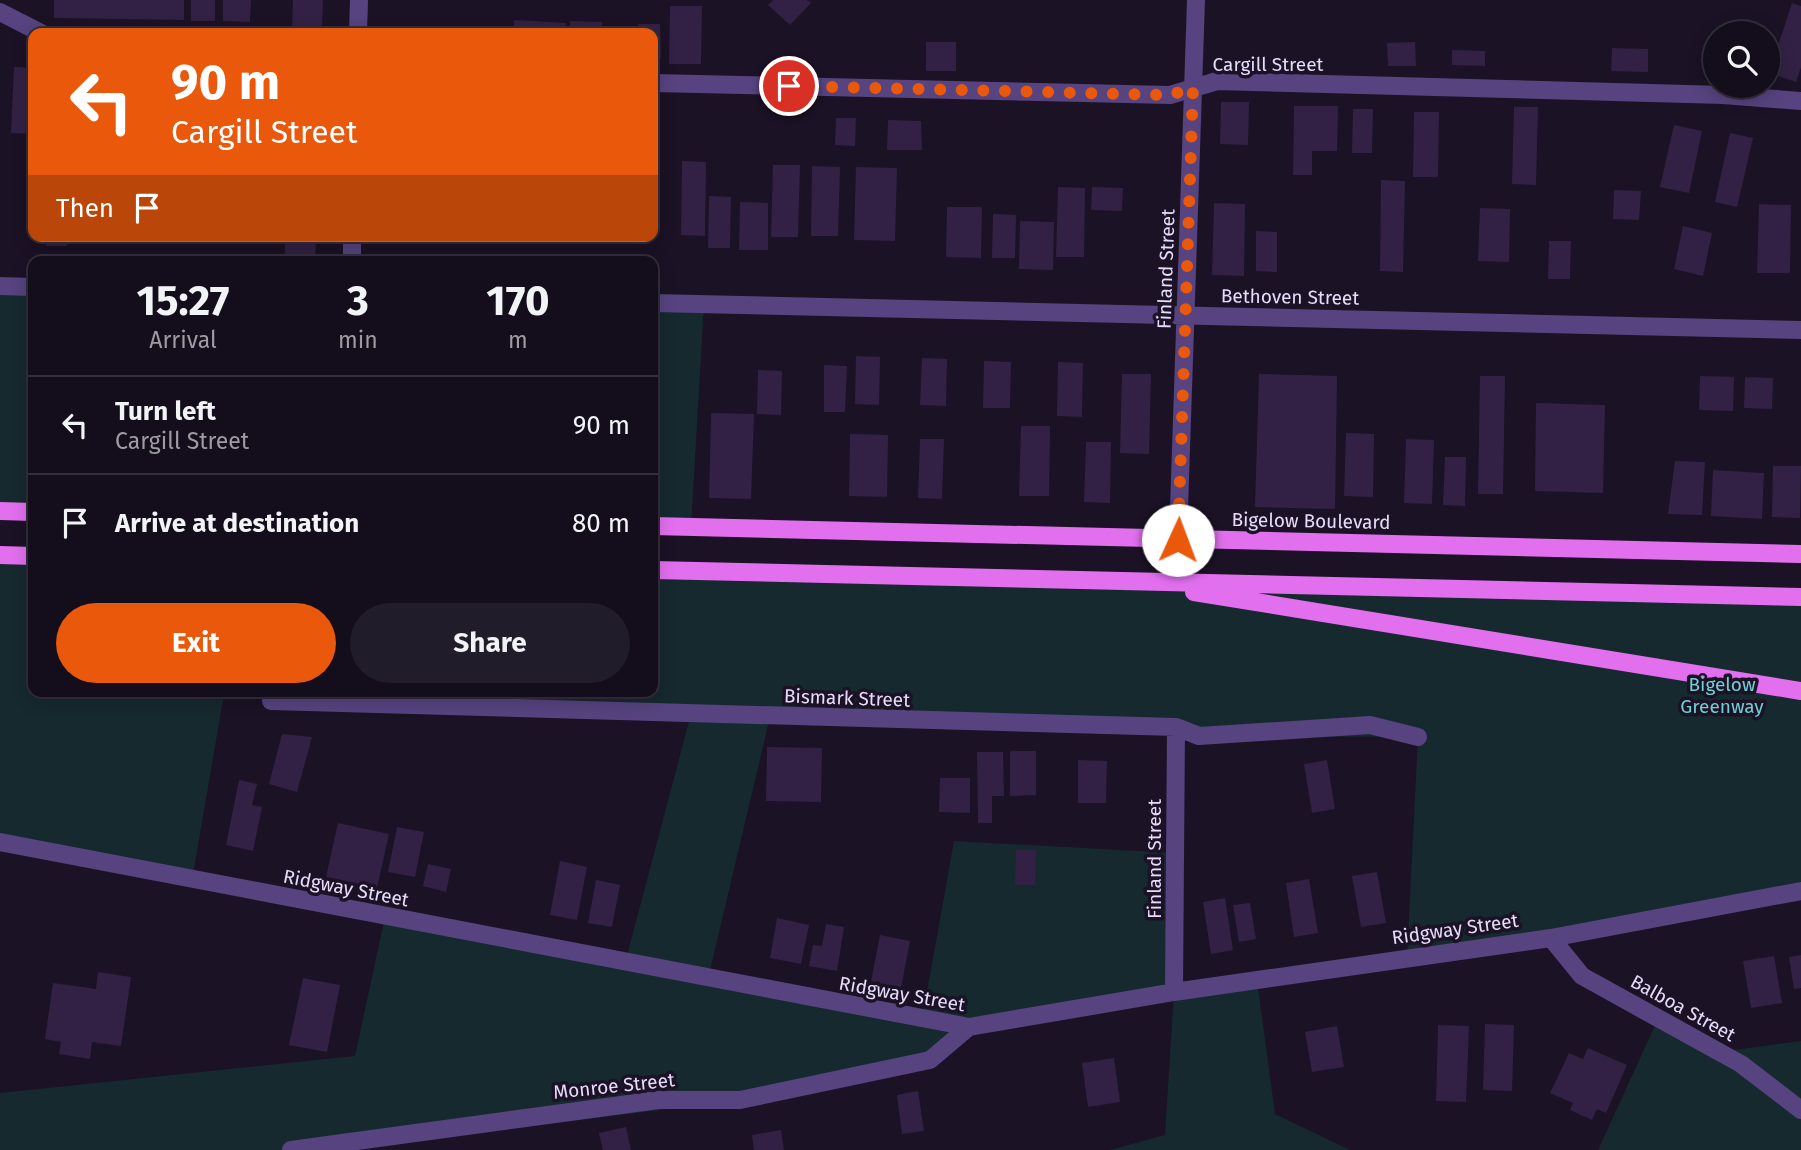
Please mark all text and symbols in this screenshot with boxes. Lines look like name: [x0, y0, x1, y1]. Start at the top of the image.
map controls: [1703, 21, 1780, 98]
button: search: [1703, 21, 1780, 98]
text: 90 m: [171, 53, 280, 112]
street label: Cargill Street: [1213, 53, 1324, 76]
icon: left: [56, 56, 147, 147]
pin: [759, 56, 819, 116]
icon: arrive: [770, 67, 808, 105]
text: Cargill Street: [171, 113, 358, 151]
icon: arrive: [128, 189, 166, 227]
text: Then: [56, 193, 114, 224]
street label: Finland Street: [1152, 208, 1180, 329]
text: 15:27: [137, 276, 230, 326]
text: 3: [347, 276, 369, 326]
text: 170: [486, 276, 549, 326]
street label: Bethoven Street: [1221, 284, 1359, 310]
text: Arrival: [149, 326, 217, 354]
text: min: [338, 326, 378, 354]
text: m: [508, 326, 528, 354]
text: Turn left: [115, 396, 216, 427]
icon: left: [56, 406, 94, 444]
text: 90 m: [573, 410, 630, 441]
text: Cargill Street: [115, 427, 249, 455]
position arrow: [1141, 503, 1215, 577]
icon: arrive: [56, 504, 94, 542]
text: Arrive at destination: [115, 508, 359, 539]
text: 80 m: [572, 508, 630, 539]
street label: Bigelow Boulevard: [1231, 508, 1391, 534]
button: Exit: [56, 603, 336, 683]
button: Share: [350, 603, 630, 683]
park label: Bigelow Greenway: [1680, 673, 1764, 718]
street label: Bismark Street: [784, 684, 911, 712]
street label: Finland Street: [1143, 799, 1166, 919]
street label: Ridgway Street: [281, 865, 411, 911]
street label: Ridgway Street: [1390, 909, 1520, 949]
street label: Balboa Street: [1627, 970, 1740, 1046]
street label: Ridgway Street: [837, 972, 967, 1016]
street label: Monroe Street: [552, 1068, 676, 1104]

